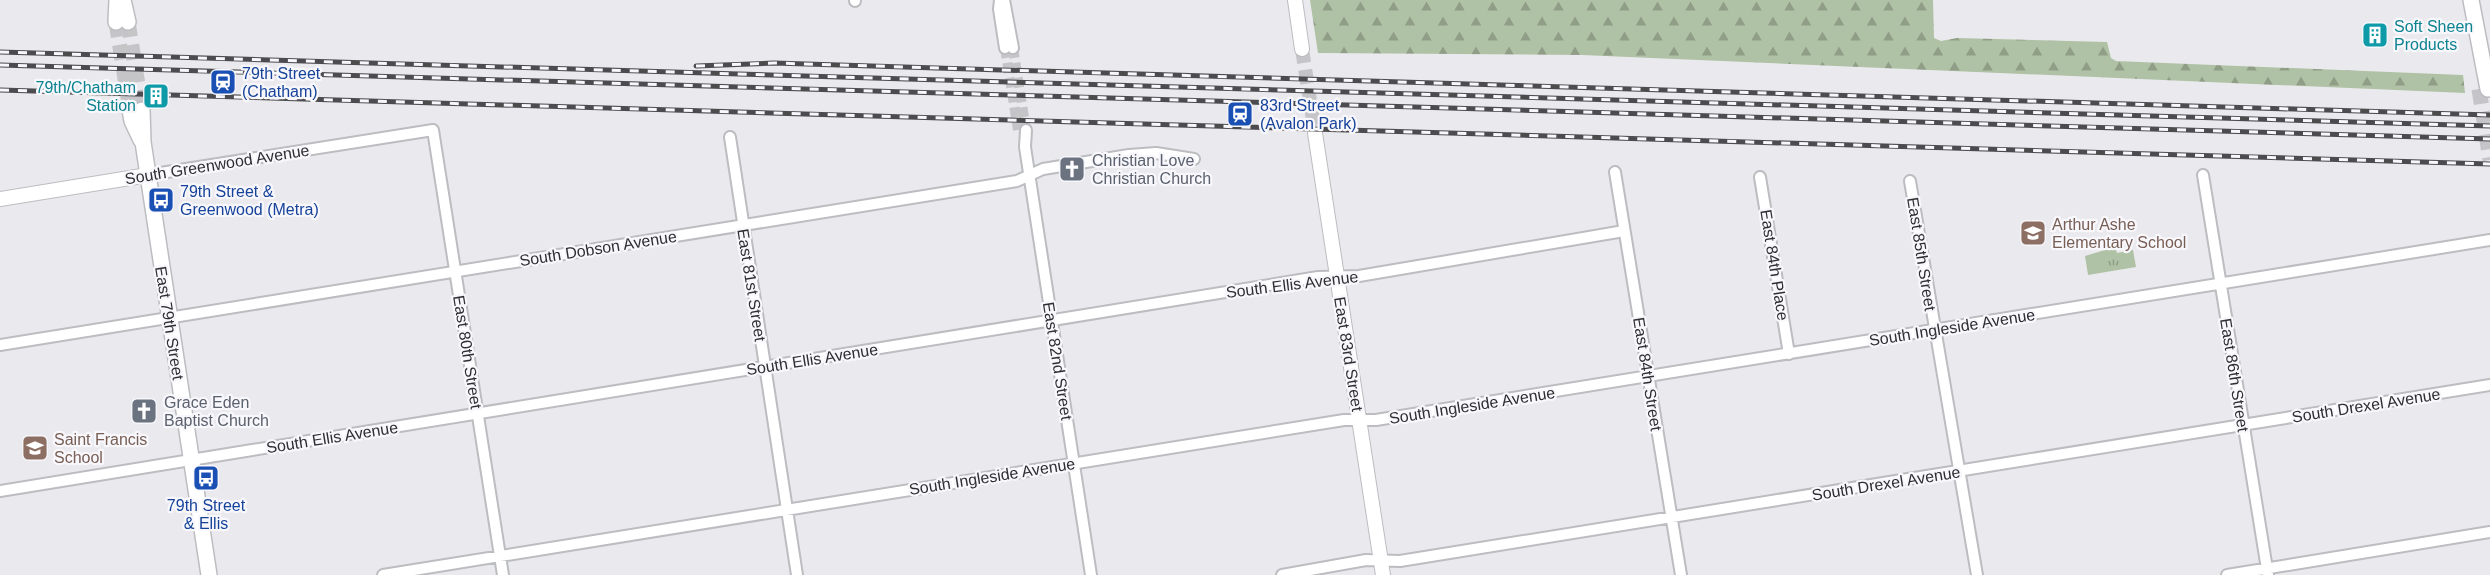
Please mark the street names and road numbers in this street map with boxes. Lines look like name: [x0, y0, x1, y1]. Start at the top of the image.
street label: South Greenwood Avenue: [124, 141, 311, 187]
street label: East 85th Street: [1904, 196, 1939, 313]
street label: East 84th Place: [1757, 208, 1792, 322]
street label: South Dobson Avenue: [518, 228, 678, 269]
street label: East 81st Street: [734, 228, 769, 343]
street label: East 79th Street: [152, 265, 187, 382]
street label: South Ellis Avenue: [1225, 268, 1359, 301]
street label: East 80th Street: [450, 294, 485, 411]
street label: East 83rd Street: [1331, 296, 1366, 413]
street label: East 82nd Street: [1040, 301, 1075, 422]
street label: South Ingleside Avenue: [1868, 306, 2036, 349]
street label: East 84th Street: [1630, 316, 1665, 433]
street label: East 86th Street: [2217, 317, 2252, 434]
street label: South Ellis Avenue: [745, 341, 879, 378]
street label: South Ingleside Avenue: [1388, 384, 1556, 427]
street label: South Drexel Avenue: [2291, 385, 2442, 426]
street label: South Ellis Avenue: [265, 419, 399, 456]
street label: South Ingleside Avenue: [908, 455, 1076, 498]
street label: South Drexel Avenue: [1811, 463, 1962, 504]

